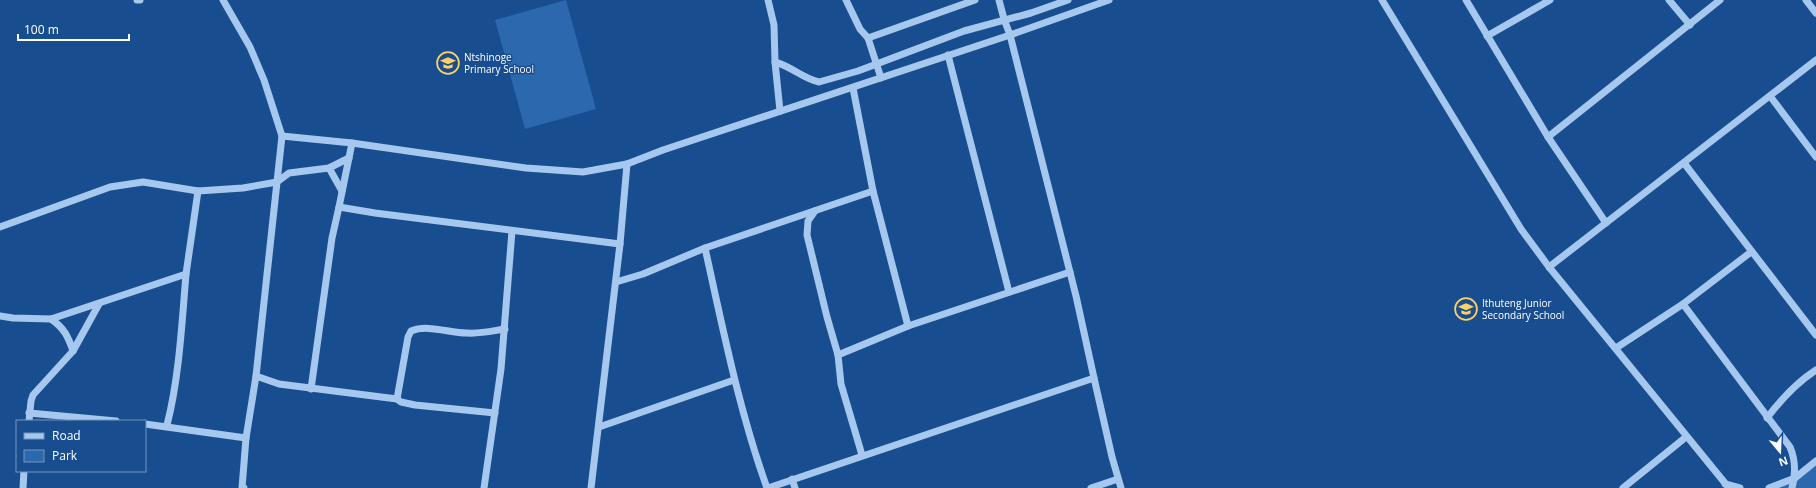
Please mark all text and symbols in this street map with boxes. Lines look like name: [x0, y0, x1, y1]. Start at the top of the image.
scale bar: [18, 16, 129, 42]
text: 100 m: [24, 21, 59, 38]
school or university icon: Ntshinoge Primary School: [435, 50, 461, 76]
place label: Ntshinoge Primary School: [464, 50, 534, 76]
school or university icon: Ithuteng Junior Secondary School: [1453, 296, 1479, 322]
place label: Ithuteng Junior Secondary School: [1482, 296, 1564, 322]
legend: [16, 420, 146, 472]
text: Road: [52, 427, 81, 444]
north arrow: [1760, 432, 1800, 472]
text: Park: [52, 447, 78, 464]
text: N: [1777, 453, 1790, 470]

